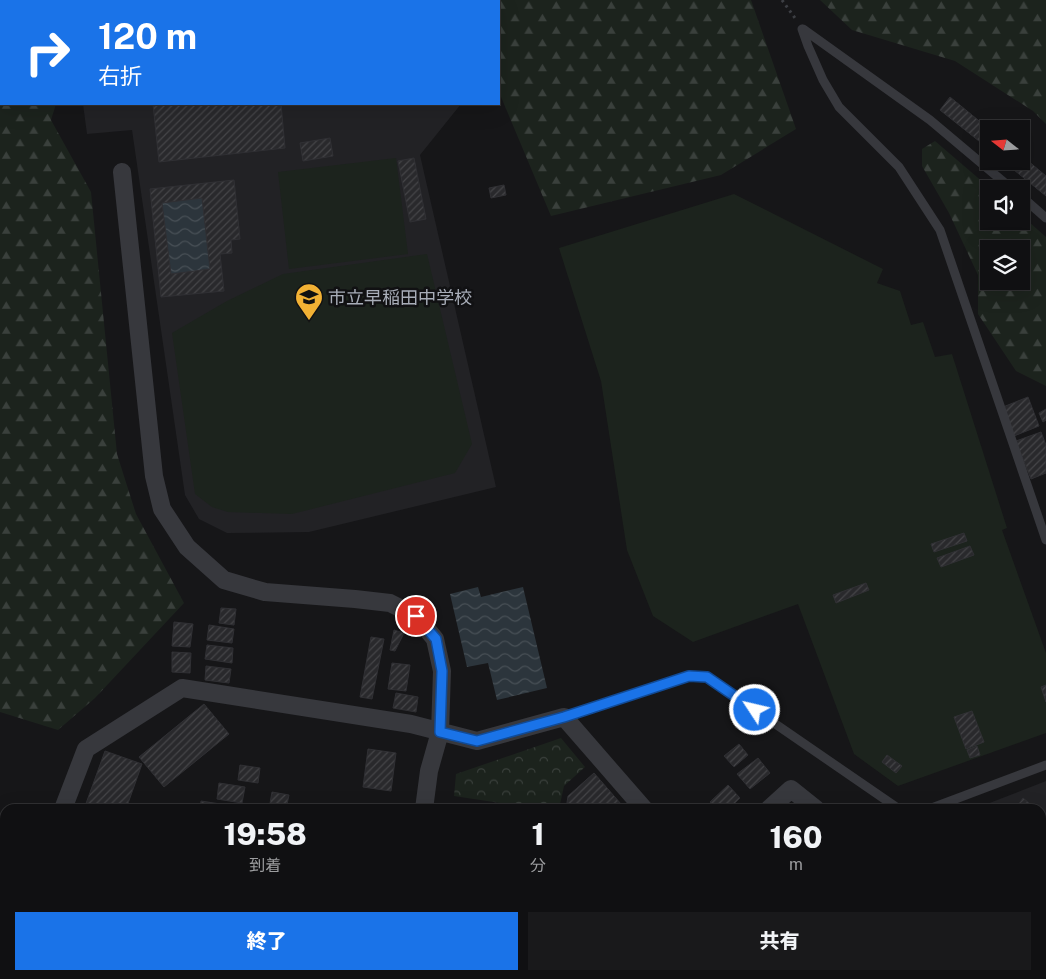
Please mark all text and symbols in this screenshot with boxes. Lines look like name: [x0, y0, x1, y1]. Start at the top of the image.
text: 120 m: [98, 16, 197, 57]
icon: right: [15, 20, 80, 85]
text: 右折: [98, 63, 142, 89]
north arrow: [980, 120, 1030, 170]
map controls: [980, 120, 1030, 290]
button: sound: [980, 180, 1030, 230]
button: layers: [980, 240, 1030, 290]
school or university icon: 市立早稲田中学校: [294, 282, 324, 321]
place label: 市立早稲田中学校: [328, 287, 472, 308]
pin: [395, 595, 437, 637]
icon: arrive: [402, 602, 430, 630]
position arrow: [728, 683, 780, 735]
text: 19:58: [223, 816, 307, 852]
text: 1: [531, 816, 545, 852]
text: 160: [769, 819, 823, 855]
text: m: [789, 855, 803, 874]
text: 到着: [249, 856, 281, 875]
text: 分: [530, 856, 546, 875]
button: 終了: [15, 912, 518, 970]
button: 共有: [528, 912, 1031, 970]

